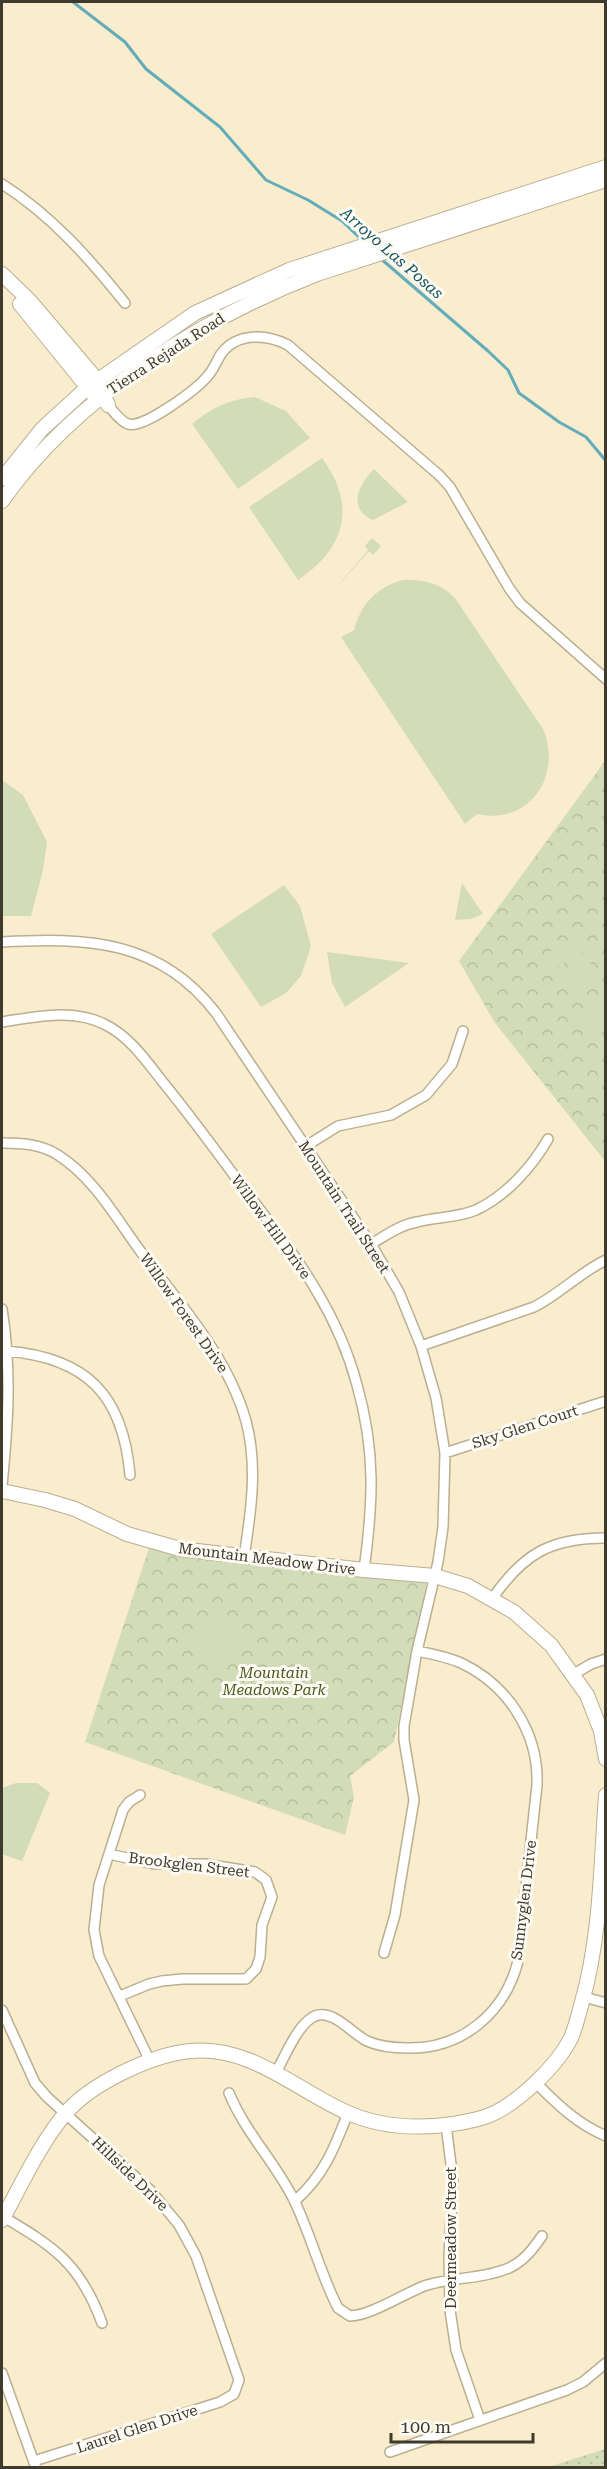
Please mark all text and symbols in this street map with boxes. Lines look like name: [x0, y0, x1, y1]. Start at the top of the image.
water label: Arroyo Las Posas: [336, 203, 447, 303]
street label: Tierra Rejada Road: [104, 309, 228, 399]
street label: Mountain Trail Street: [294, 1137, 394, 1277]
street label: Willow Hill Drive: [227, 1172, 315, 1282]
street label: Willow Forest Drive: [136, 1250, 232, 1376]
street label: Sky Glen Court: [470, 1401, 581, 1453]
street label: Mountain Meadow Drive: [177, 1539, 357, 1579]
park label: Mountain Meadows Park: [221, 1664, 326, 1699]
street label: Sunnyglen Drive: [508, 1839, 540, 1961]
street label: Brookglen Street: [127, 1849, 251, 1881]
street label: Hillside Drive: [88, 2133, 172, 2215]
street label: Deermeadow Street: [442, 2167, 460, 2309]
street label: Laurel Glen Drive: [74, 2401, 200, 2457]
scale bar: [391, 2406, 534, 2444]
text: 100 m: [400, 2416, 451, 2437]

